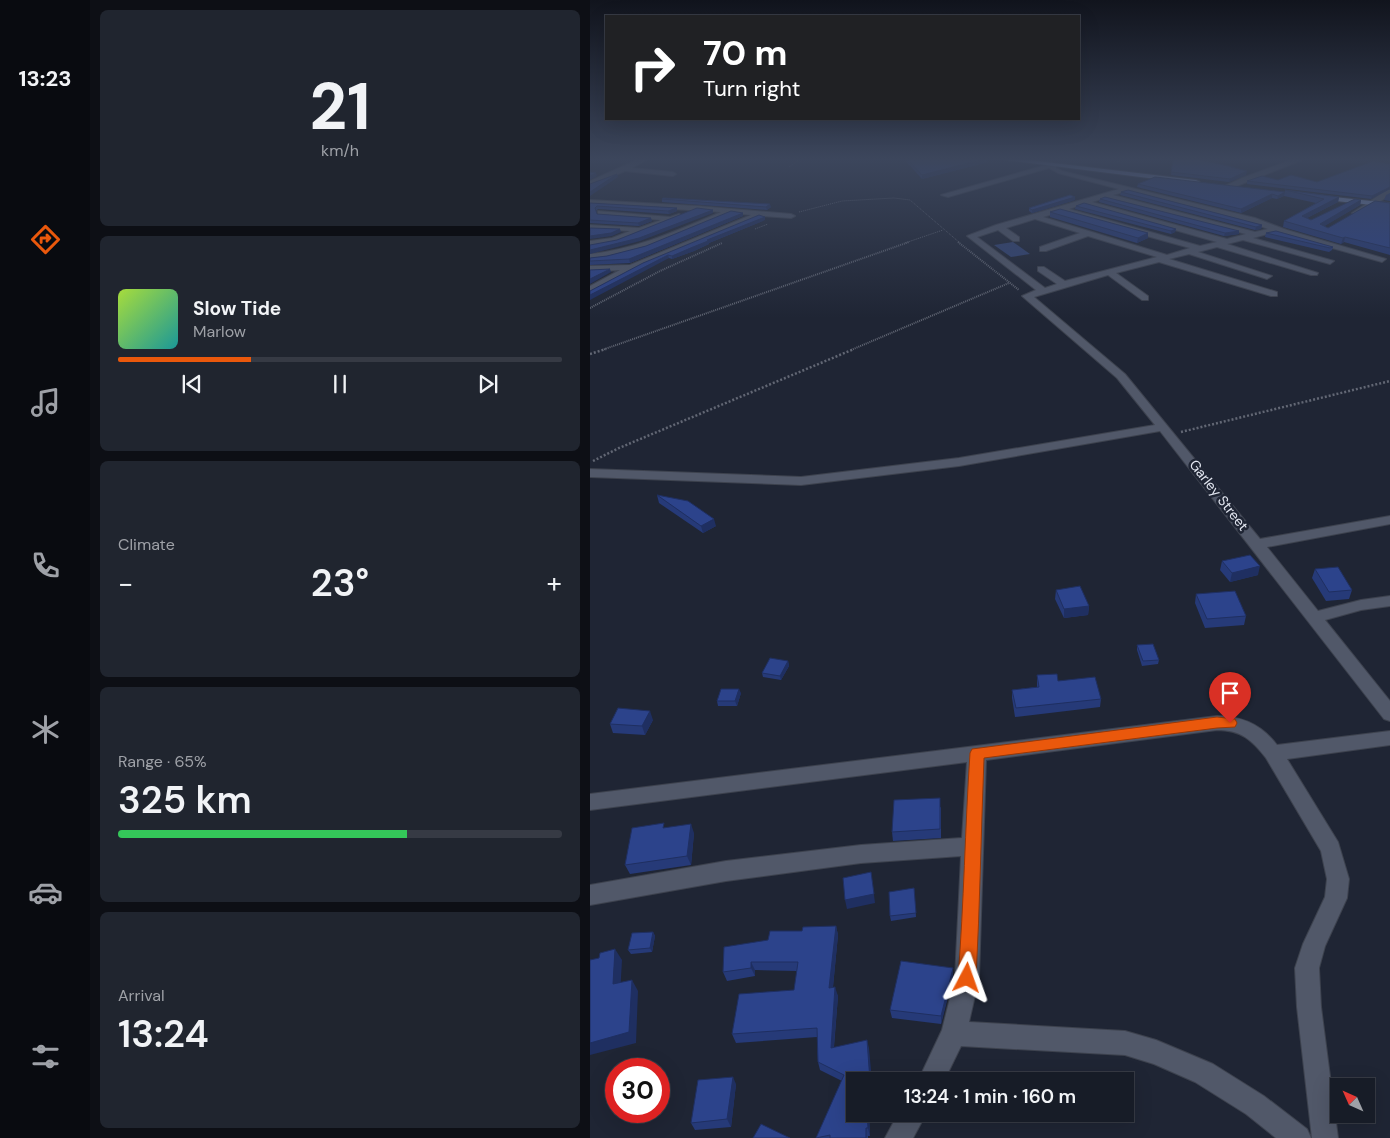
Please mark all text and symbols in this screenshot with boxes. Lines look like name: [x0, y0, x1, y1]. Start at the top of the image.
text: 70 m: [703, 30, 787, 76]
icon: right: [620, 35, 685, 100]
text: 13:23: [19, 64, 71, 93]
text: 21: [309, 65, 371, 149]
text: Turn right: [703, 74, 800, 103]
text: km/h: [321, 140, 359, 161]
icon: directions: [28, 222, 63, 257]
text: Slow Tide: [193, 296, 281, 321]
text: Marlow: [193, 321, 246, 342]
icon: previous: [178, 370, 206, 398]
icon: pause: [326, 370, 354, 398]
icon: next: [474, 370, 502, 398]
icon: music: [28, 385, 63, 420]
street label: Garley Street: [1186, 456, 1252, 534]
text: Climate: [118, 534, 175, 555]
icon: phone: [28, 548, 63, 583]
text: 23°: [311, 558, 369, 608]
text: −: [118, 565, 133, 602]
text: +: [547, 565, 562, 602]
pin: [1209, 672, 1251, 723]
icon: arrive: [1216, 679, 1244, 707]
icon: climate: [28, 712, 63, 747]
text: Range · 65%: [118, 751, 207, 772]
text: 325 km: [118, 775, 252, 825]
icon: car: [28, 875, 63, 910]
position arrow: [940, 951, 992, 1003]
text: Arrival: [118, 985, 165, 1006]
text: 13:24: [118, 1009, 209, 1059]
icon: filters: [28, 1039, 63, 1074]
speed limit sign: 30: [605, 1058, 670, 1123]
north arrow: [1330, 1078, 1375, 1122]
map controls: [1330, 1078, 1375, 1123]
text: 13:24 · 1 min · 160 m: [904, 1084, 1076, 1109]

